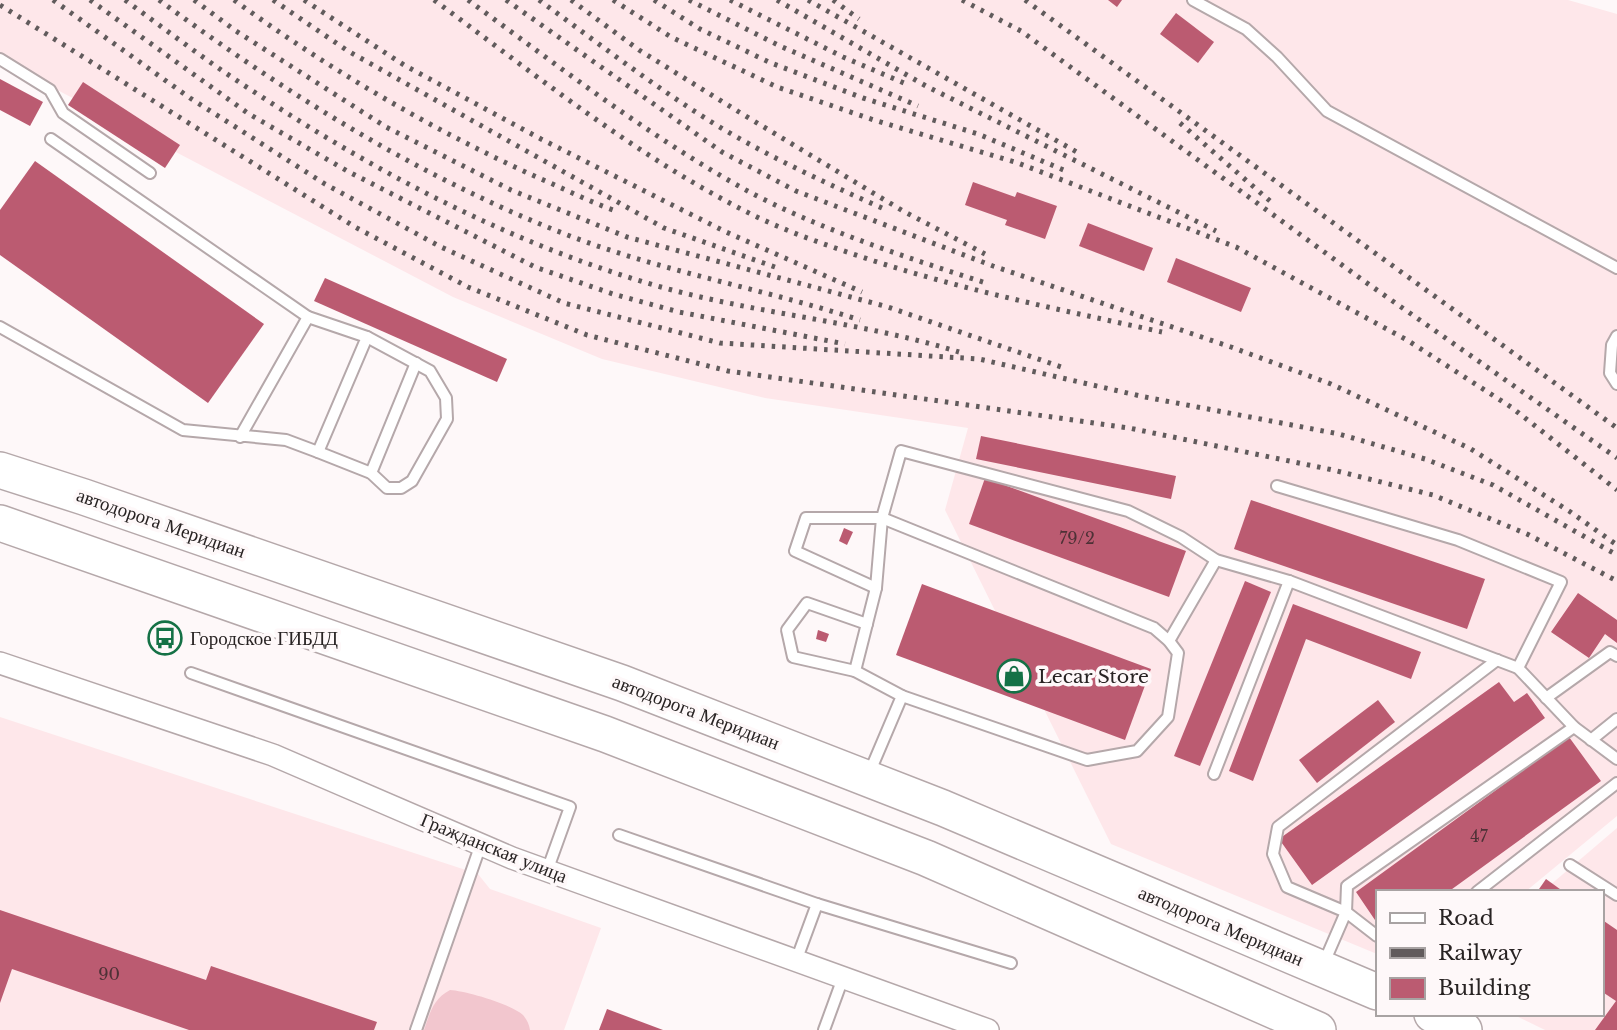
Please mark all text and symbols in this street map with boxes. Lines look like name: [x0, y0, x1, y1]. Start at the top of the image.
street label: автодорога Меридиан: [74, 483, 248, 563]
house number: 79/2: [1059, 528, 1095, 548]
bus stop icon: Городское ГИБДД: [146, 619, 184, 657]
place label: Городское ГИБДД: [190, 627, 338, 650]
shop icon: Lecar Store: [995, 657, 1033, 695]
place label: Lecar Store: [1038, 665, 1149, 688]
street label: автодорога Меридиан: [609, 670, 783, 754]
street label: Гражданская улица: [417, 808, 571, 888]
house number: 47: [1470, 826, 1489, 846]
street label: автодорога Меридиан: [1135, 881, 1307, 971]
legend: [1376, 890, 1603, 1016]
text: Road: [1438, 905, 1494, 931]
text: Railway: [1438, 940, 1523, 966]
house number: 90: [98, 964, 120, 984]
text: Building: [1438, 975, 1531, 1001]

